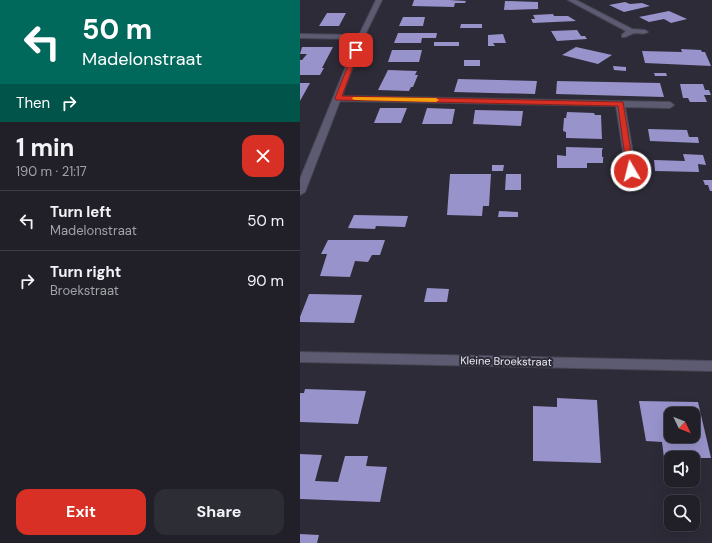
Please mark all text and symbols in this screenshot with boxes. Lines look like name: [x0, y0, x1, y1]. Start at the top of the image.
text: 50 m: [82, 11, 152, 48]
icon: left: [16, 16, 68, 68]
pin: [339, 33, 373, 67]
icon: arrive: [345, 39, 367, 61]
text: Madelonstraat: [82, 47, 202, 71]
icon: right: [58, 92, 80, 114]
text: Then: [16, 93, 50, 113]
text: 1 min: [16, 132, 74, 163]
button: close: [242, 135, 284, 177]
position arrow: [610, 150, 652, 192]
text: 190 m · 21:17: [16, 163, 87, 180]
text: Turn left: [50, 202, 111, 222]
icon: left: [16, 210, 38, 232]
text: 50 m: [247, 211, 284, 231]
text: Madelonstraat: [50, 222, 137, 239]
text: Turn right: [50, 262, 121, 282]
icon: right: [16, 270, 38, 292]
text: 90 m: [247, 271, 284, 291]
text: Broekstraat: [50, 282, 119, 299]
street label: Kleine Broekstraat: [460, 353, 552, 369]
north arrow: [664, 407, 700, 443]
map controls: [664, 407, 700, 531]
button: sound: [664, 451, 700, 487]
button: Exit: [16, 489, 146, 535]
button: Share: [154, 489, 284, 535]
button: search: [664, 495, 700, 531]

